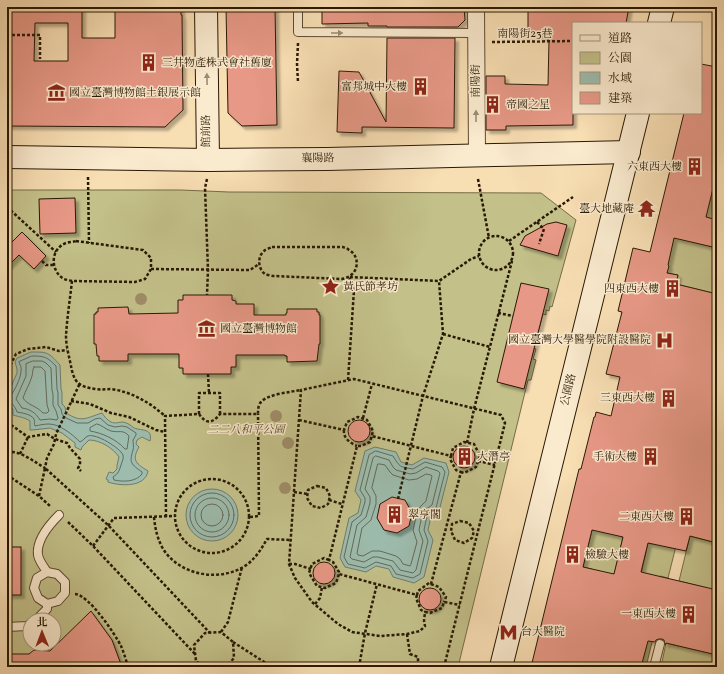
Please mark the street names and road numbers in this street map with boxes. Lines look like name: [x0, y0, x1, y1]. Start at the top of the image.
street label: 南陽街23巷: [497, 27, 553, 42]
street label: 南陽街: [469, 65, 484, 98]
street label: 館前路: [199, 114, 215, 148]
street label: 襄陽路: [301, 151, 335, 167]
street label: 公園路: [558, 372, 580, 408]

